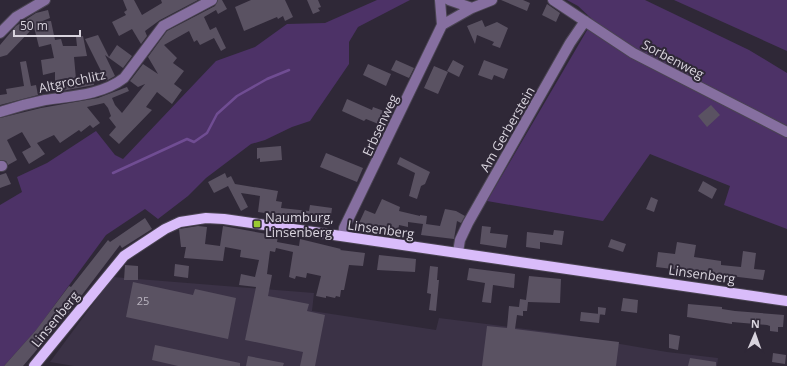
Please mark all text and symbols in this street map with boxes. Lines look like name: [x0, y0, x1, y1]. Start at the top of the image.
scale bar: [14, 12, 80, 38]
text: 50 m: [20, 17, 48, 34]
street label: Sorbenweg: [639, 35, 707, 83]
street label: Altgrochlitz: [37, 65, 107, 97]
street label: Am Gerberstein: [475, 83, 539, 175]
street label: Erbsenweg: [358, 91, 402, 159]
place label: Naumburg, Linsenberg: [265, 208, 334, 241]
street label: Linsenberg: [347, 215, 415, 243]
marker: Naumburg, Linsenberg: [252, 219, 262, 229]
street label: Linsenberg: [668, 260, 736, 288]
street label: Linsenberg: [27, 287, 83, 351]
house number: 25: [137, 293, 149, 308]
north arrow: [735, 314, 775, 354]
text: N: [751, 316, 760, 331]

